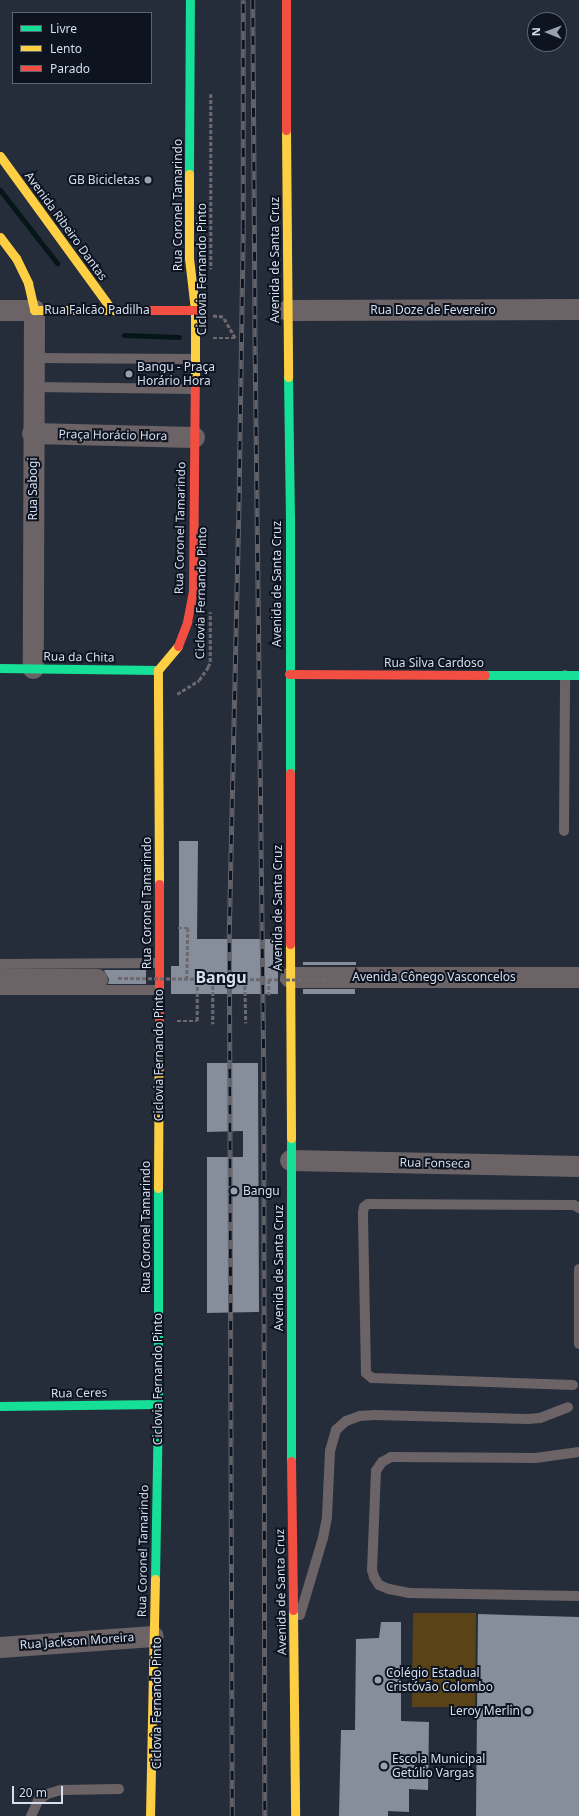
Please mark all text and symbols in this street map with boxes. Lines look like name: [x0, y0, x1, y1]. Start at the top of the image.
legend: [12, 12, 152, 84]
north arrow: [527, 12, 567, 52]
text: Livre: [50, 20, 77, 37]
text: N: [528, 27, 543, 36]
text: Lento: [50, 40, 82, 57]
text: Parado: [50, 60, 90, 77]
street label: Rua Coronel Tamarindo: [171, 139, 185, 271]
street label: Avenida Ribeiro Dantas: [22, 169, 110, 283]
place label: GB Bicicletas: [68, 173, 140, 187]
marker: GB Bicicletas: [143, 175, 153, 185]
street label: Avenida de Santa Cruz: [268, 197, 282, 323]
street label: Ciclovia Fernando Pinto: [195, 203, 209, 335]
street label: Rua Falcão Padilha: [44, 303, 150, 317]
street label: Rua Doze de Fevereiro: [370, 303, 496, 317]
place label: Bangu - Praça Horário Hora: [137, 360, 215, 388]
marker: Bangu - Praça Horário Hora: [124, 369, 134, 379]
street label: Praça Horácio Hora: [59, 427, 167, 443]
street label: Rua Sabogi: [26, 457, 40, 521]
street label: Rua Coronel Tamarindo: [172, 462, 188, 594]
street label: Avenida de Santa Cruz: [270, 521, 284, 647]
street label: Ciclovia Fernando Pinto: [193, 527, 209, 659]
street label: Rua da Chita: [43, 649, 115, 665]
street label: Rua Silva Cardoso: [384, 656, 484, 670]
street label: Rua Coronel Tamarindo: [140, 837, 154, 969]
street label: Avenida de Santa Cruz: [271, 845, 285, 971]
district label: Bangu: [195, 967, 247, 987]
street label: Avenida Cônego Vasconcelos: [352, 970, 516, 984]
street label: Ciclovia Fernando Pinto: [152, 989, 166, 1121]
street label: Rua Fonseca: [400, 1155, 470, 1171]
street label: Rua Coronel Tamarindo: [139, 1161, 153, 1293]
place label: Bangu: [243, 1184, 280, 1198]
marker: Bangu: [228, 1185, 240, 1197]
street label: Avenida de Santa Cruz: [272, 1205, 286, 1331]
street label: Ciclovia Fernando Pinto: [151, 1313, 165, 1445]
street label: Rua Ceres: [51, 1385, 107, 1401]
street label: Rua Coronel Tamarindo: [135, 1485, 151, 1617]
street label: Avenida de Santa Cruz: [273, 1529, 289, 1655]
street label: Rua Jackson Moreira: [19, 1630, 135, 1652]
street label: Ciclovia Fernando Pinto: [150, 1637, 164, 1769]
place label: Colégio Estadual Cristóvão Colombo: [386, 1666, 493, 1694]
marker: Colégio Estadual Cristóvão Colombo: [373, 1675, 383, 1685]
place label: Leroy Merlin: [450, 1704, 520, 1718]
marker: Leroy Merlin: [523, 1706, 533, 1716]
place label: Escola Municipal Getúlio Vargas: [392, 1752, 485, 1780]
marker: Escola Municipal Getúlio Vargas: [379, 1761, 389, 1771]
scale bar: [14, 1778, 65, 1804]
text: 20 m: [19, 1784, 47, 1801]

